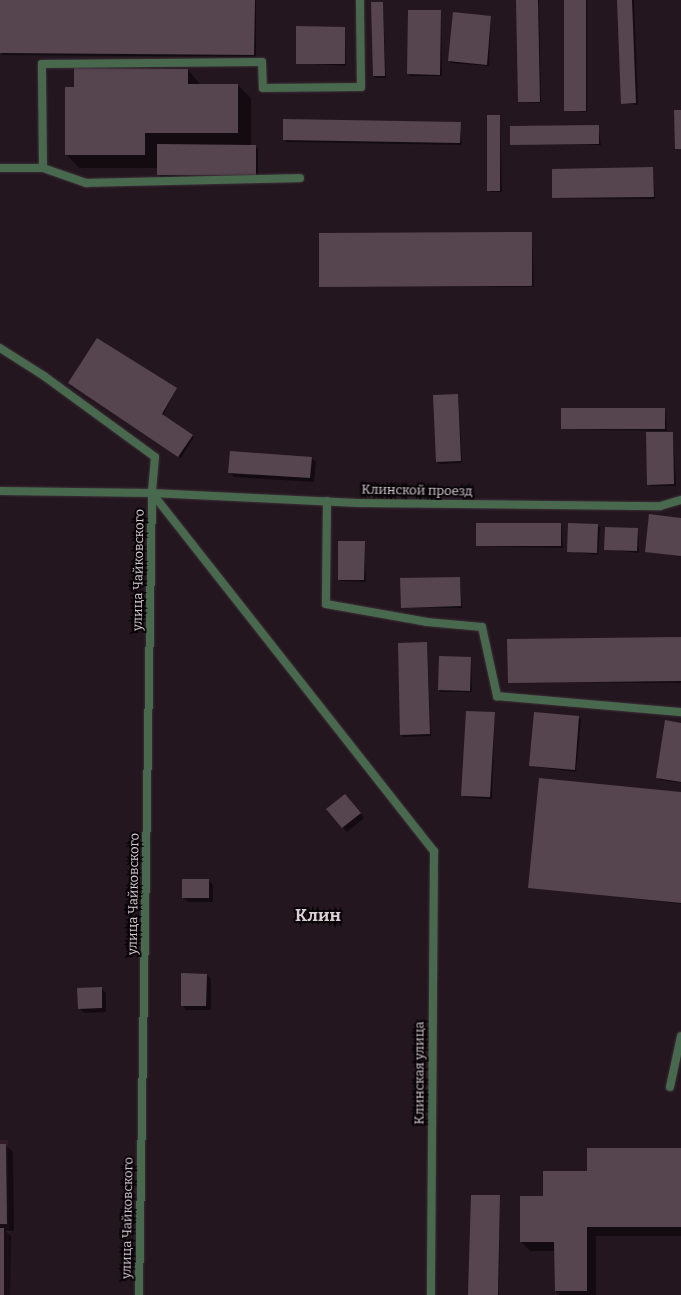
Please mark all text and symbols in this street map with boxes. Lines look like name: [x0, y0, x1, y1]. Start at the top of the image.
street label: Клинской проезд: [361, 482, 473, 500]
street label: улица Чайковского: [130, 509, 148, 631]
street label: улица Чайковского: [125, 833, 143, 955]
district label: Клин: [295, 906, 341, 926]
street label: Клинская улица: [412, 1021, 428, 1125]
street label: улица Чайковского: [119, 1157, 137, 1279]

